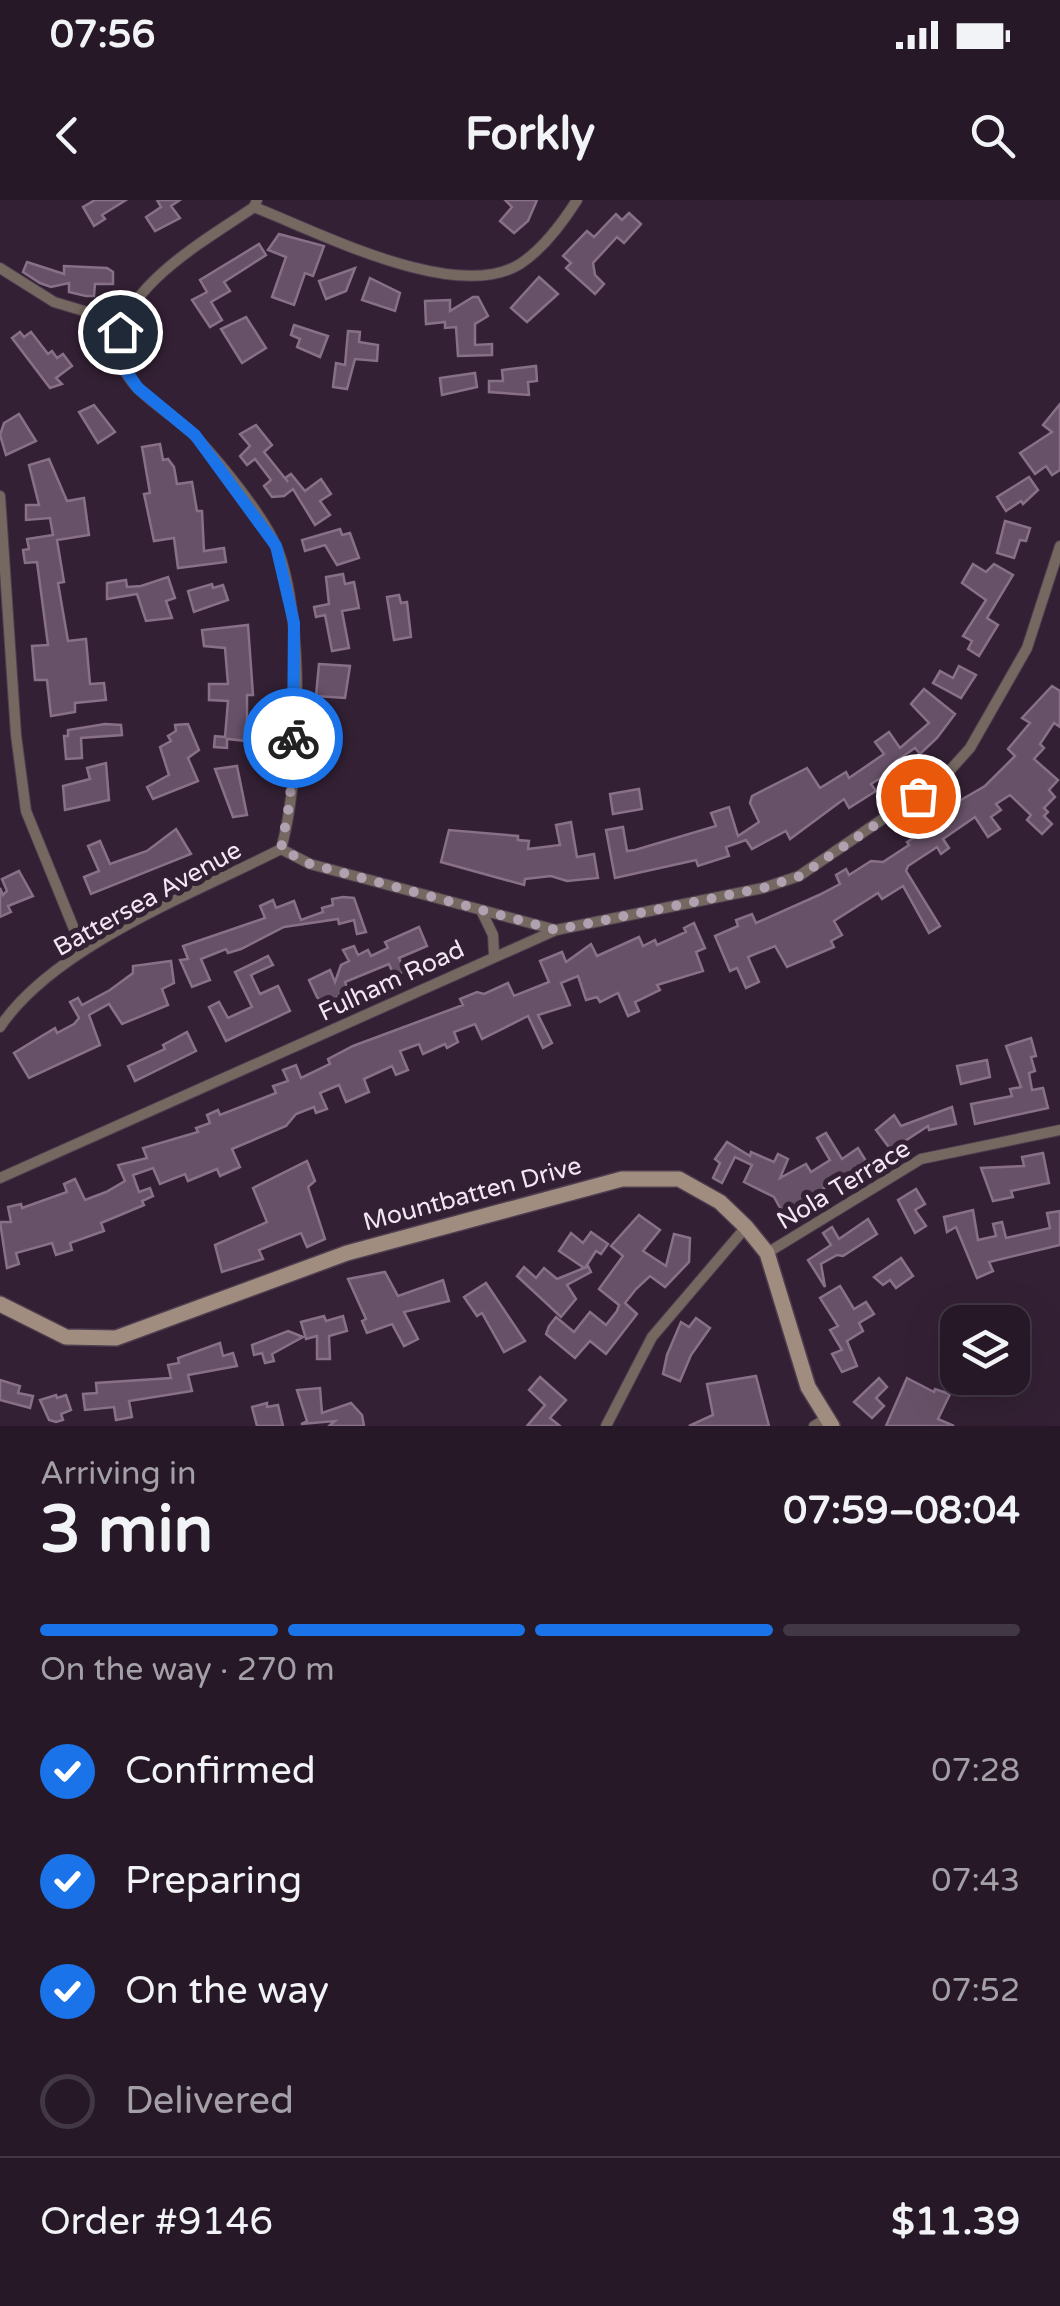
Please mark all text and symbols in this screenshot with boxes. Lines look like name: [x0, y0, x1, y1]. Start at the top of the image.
text: 07:56: [50, 12, 155, 58]
icon: back: [40, 108, 95, 163]
text: Forkly: [465, 108, 595, 162]
icon: search: [965, 108, 1020, 163]
pin: [78, 290, 163, 375]
icon: home: [93, 305, 148, 360]
courier: [243, 688, 343, 788]
icon: bike: [266, 711, 321, 766]
pin: [876, 754, 961, 839]
icon: bag: [891, 769, 946, 824]
street label: Battersea Avenue: [48, 835, 247, 963]
street label: Fulham Road: [314, 934, 469, 1028]
street label: Nola Terrace: [771, 1133, 916, 1236]
street label: Mountbatten Drive: [360, 1150, 585, 1238]
map controls: [940, 1305, 1030, 1395]
button: layers: [940, 1305, 1030, 1395]
text: Arriving in: [40, 1455, 197, 1493]
text: 07:59–08:04: [783, 1488, 1020, 1534]
text: 3 min: [40, 1491, 213, 1570]
text: On the way · 270 m: [40, 1651, 335, 1689]
icon: check: [40, 1744, 95, 1799]
text: Confirmed: [125, 1748, 316, 1794]
text: 07:28: [931, 1752, 1020, 1790]
icon: check: [40, 1854, 95, 1909]
text: Preparing: [125, 1858, 302, 1904]
text: 07:43: [931, 1862, 1020, 1900]
icon: check: [40, 1964, 95, 2019]
text: On the way: [125, 1968, 329, 2014]
text: 07:52: [931, 1972, 1020, 2010]
text: Delivered: [125, 2078, 294, 2124]
text: Order #9146: [40, 2199, 273, 2245]
text: $11.39: [891, 2199, 1020, 2245]

